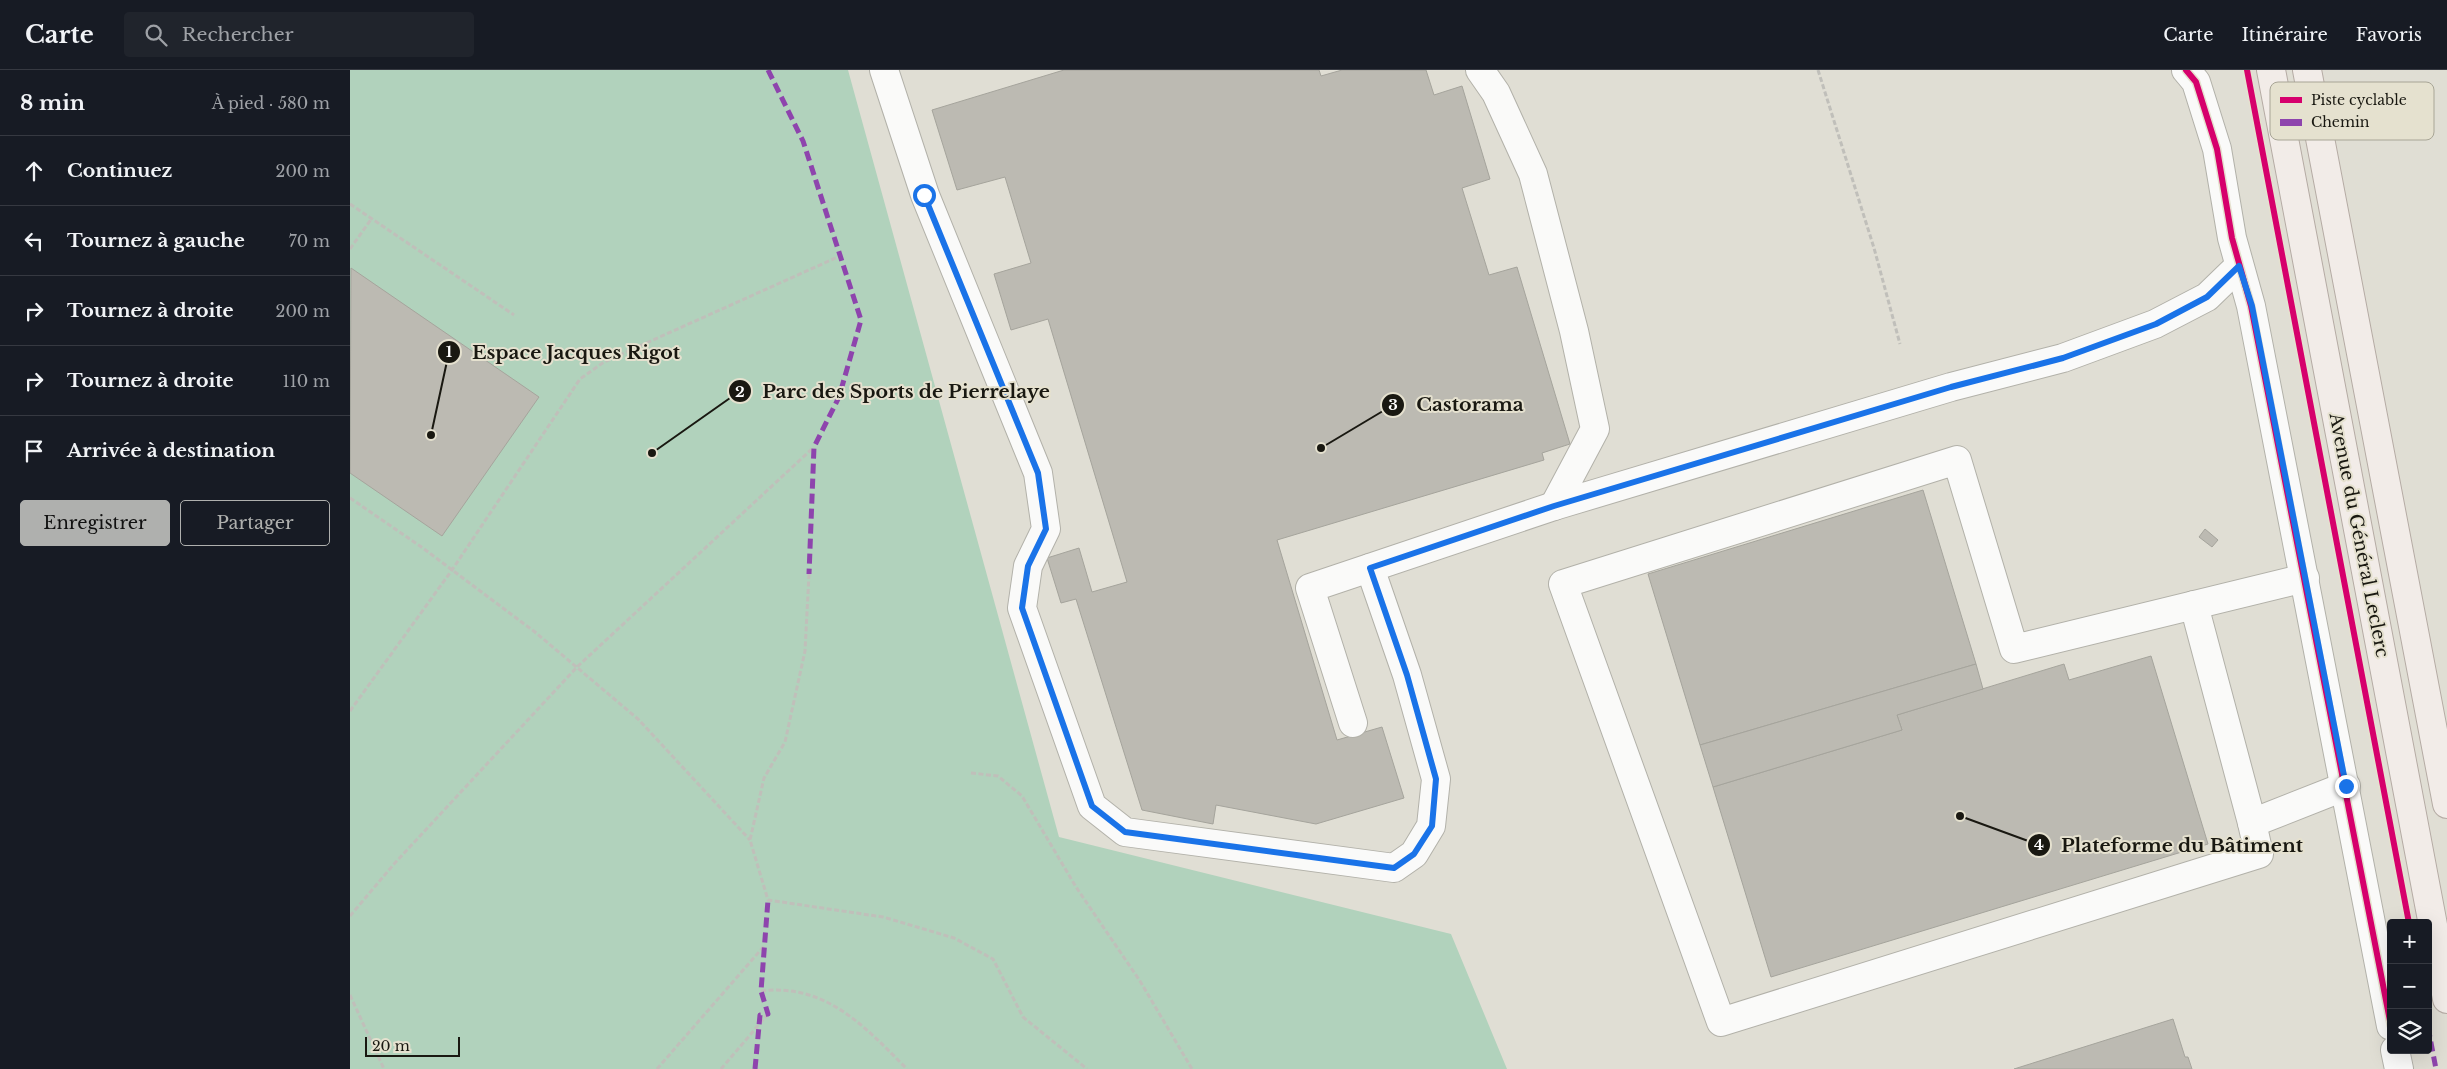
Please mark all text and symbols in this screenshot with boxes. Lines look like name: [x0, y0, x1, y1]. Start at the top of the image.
search box: [124, 12, 474, 57]
text: Carte: [25, 20, 94, 49]
icon: search: [142, 21, 170, 49]
text: Rechercher: [182, 23, 294, 46]
text: Carte: [2163, 24, 2213, 46]
text: Itinéraire: [2241, 24, 2328, 46]
text: Favoris: [2356, 24, 2422, 46]
legend: [2270, 82, 2434, 140]
text: 8 min: [20, 90, 85, 116]
text: Piste cyclable: [2311, 91, 2407, 109]
text: À pied · 580 m: [212, 93, 330, 113]
text: Chemin: [2311, 113, 2370, 131]
icon: ahead: [20, 157, 48, 185]
text: Continuez: [67, 159, 172, 182]
text: 200 m: [276, 161, 330, 181]
route start: [913, 184, 936, 207]
icon: left: [20, 227, 48, 255]
text: Tournez à gauche: [67, 229, 245, 252]
text: 70 m: [289, 231, 330, 251]
icon: right: [20, 297, 48, 325]
text: Tournez à droite: [67, 299, 234, 322]
text: 200 m: [276, 301, 330, 321]
callout: Espace Jacques Rigot: [437, 335, 690, 369]
text: Espace Jacques Rigot: [472, 341, 681, 364]
text: 1: [446, 342, 453, 361]
icon: right: [20, 367, 48, 395]
text: Tournez à droite: [67, 369, 234, 392]
text: 110 m: [283, 371, 330, 391]
callout: Parc des Sports de Pierrelaye: [727, 374, 1060, 408]
text: Parc des Sports de Pierrelaye: [762, 380, 1050, 403]
text: 2: [735, 382, 745, 401]
callout: Castorama: [1381, 388, 1533, 422]
text: Castorama: [1416, 393, 1524, 416]
text: 3: [1388, 395, 1398, 414]
street label: Avenue du Général Leclerc: [2324, 410, 2394, 659]
icon: arrive: [20, 437, 48, 465]
text: Arrivée à destination: [67, 439, 275, 462]
button: Enregistrer: [20, 500, 170, 546]
button: Partager: [180, 500, 330, 546]
route end: [2335, 775, 2358, 798]
callout: Plateforme du Bâtiment: [2026, 828, 2313, 862]
text: Plateforme du Bâtiment: [2061, 834, 2304, 857]
text: 4: [2034, 835, 2044, 854]
map controls: [2387, 919, 2432, 1054]
button: +: [2387, 919, 2432, 964]
button: −: [2387, 964, 2432, 1009]
button: layers: [2387, 1009, 2432, 1054]
scale bar: [365, 1034, 460, 1057]
text: 20 m: [372, 1037, 410, 1055]

